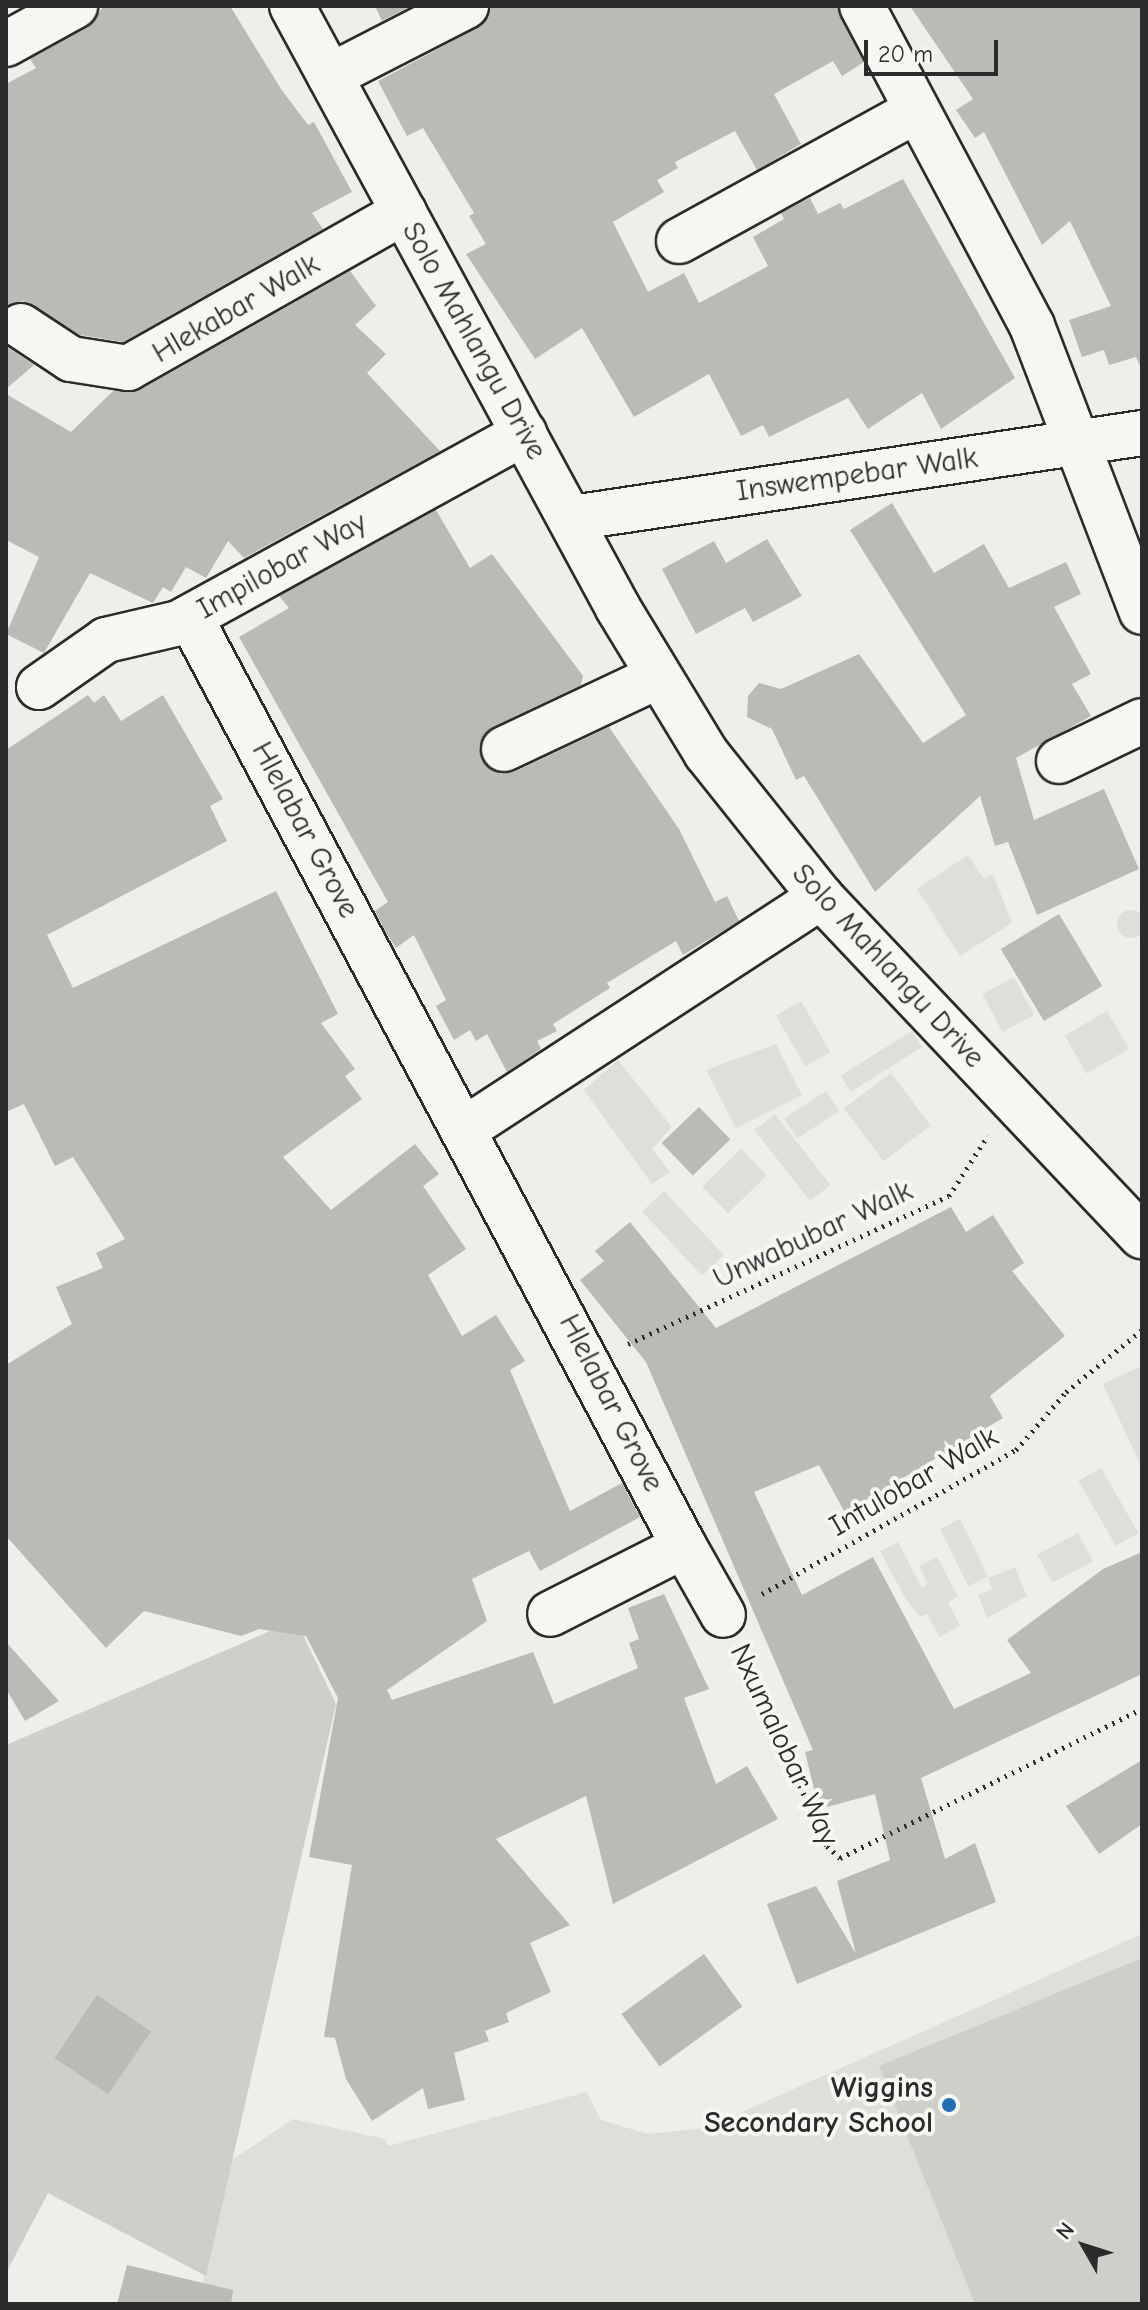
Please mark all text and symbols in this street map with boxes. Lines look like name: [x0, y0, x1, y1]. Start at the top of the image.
scale bar: [868, 24, 1002, 74]
text: 20 m: [878, 40, 933, 68]
street label: Solo Mahlangu Drive: [394, 216, 554, 466]
street label: Hlekabar Walk: [146, 247, 326, 371]
street label: Inswempebar Walk: [734, 440, 980, 510]
street label: Impilobar Way: [191, 505, 373, 627]
street label: Hlelabar Grove: [244, 736, 366, 924]
street label: Solo Mahlangu Drive: [784, 856, 992, 1076]
street label: Unwabubar Walk: [708, 1173, 918, 1297]
street label: Hlelabar Grove: [551, 1308, 671, 1498]
street label: Intulobar Walk: [823, 1419, 1005, 1545]
street label: Nxumalobar Way: [722, 1638, 846, 1852]
place label: Wiggins Secondary School: [704, 2070, 933, 2140]
marker: Wiggins Secondary School: [940, 2096, 958, 2114]
north arrow: [1044, 2206, 1124, 2286]
text: N: [1051, 2217, 1080, 2245]

